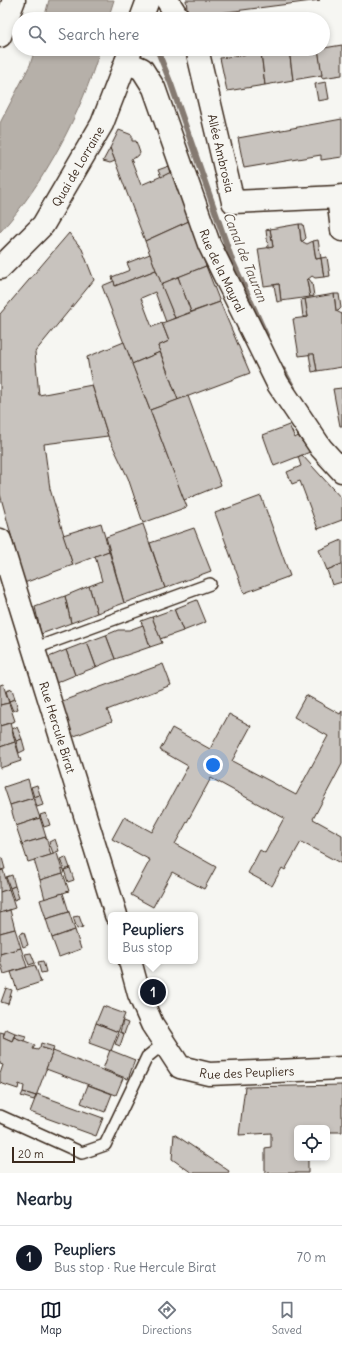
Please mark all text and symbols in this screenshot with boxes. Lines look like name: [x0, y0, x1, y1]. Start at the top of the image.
search box: [12, 12, 330, 56]
icon: search: [26, 23, 48, 45]
text: Search here: [58, 25, 139, 44]
street label: Allée Ambrosia: [205, 112, 238, 194]
street label: Quai de Lorraine: [48, 123, 107, 209]
water label: Canal de Tauran: [219, 210, 271, 305]
street label: Rue de la Mayral: [197, 227, 249, 314]
street label: Rue Hercule Birat: [37, 680, 79, 775]
your location: [203, 755, 223, 775]
popup: [108, 912, 198, 964]
text: Peupliers: [122, 920, 184, 939]
text: Bus stop: [122, 939, 172, 956]
pin: 1: [140, 977, 166, 1007]
street label: Rue des Peupliers: [198, 1063, 295, 1082]
map controls: [294, 1125, 330, 1161]
button: locate: [294, 1125, 330, 1161]
scale bar: [12, 1145, 75, 1164]
text: 20 m: [18, 1147, 44, 1161]
text: Nearby: [16, 1188, 72, 1210]
text: Peupliers: [54, 1240, 116, 1259]
text: 1: [26, 1249, 32, 1266]
text: 70 m: [297, 1249, 326, 1266]
text: Bus stop · Rue Hercule Birat: [54, 1259, 216, 1276]
tab: Map: [40, 1299, 62, 1337]
tab: Directions: [142, 1299, 192, 1337]
tab: Saved: [272, 1299, 302, 1337]

